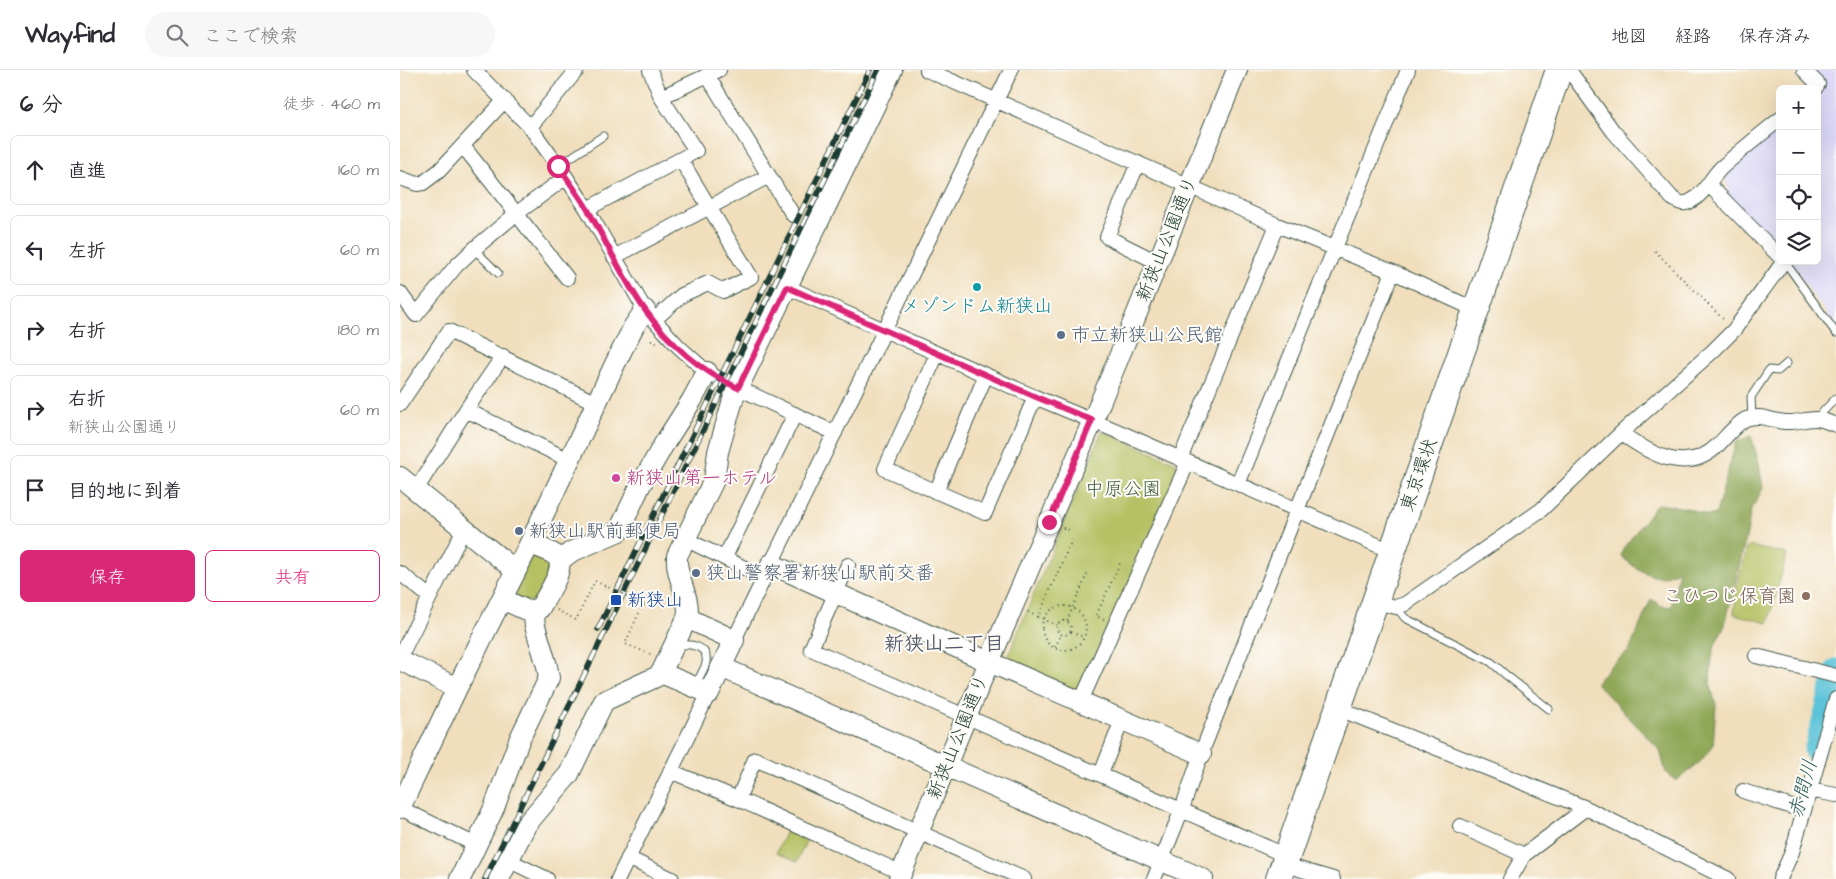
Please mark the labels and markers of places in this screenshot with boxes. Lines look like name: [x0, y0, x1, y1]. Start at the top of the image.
marker: メゾンドム新狭山: [971, 281, 983, 293]
place label: メゾンドム新狭山: [901, 293, 1053, 320]
place label: 市立新狭山公民館: [1071, 322, 1223, 349]
marker: 市立新狭山公民館: [1055, 329, 1067, 341]
place label: 新狭山第一ホテル: [626, 465, 777, 492]
marker: 新狭山第一ホテル: [610, 472, 622, 484]
place label: 新狭山駅前郵便局: [529, 518, 681, 545]
marker: 新狭山駅前郵便局: [513, 525, 525, 537]
place label: 狭山警察署新狭山駅前交番: [706, 560, 934, 587]
marker: 狭山警察署新狭山駅前交番: [690, 567, 702, 579]
place label: こひつじ保育園: [1663, 583, 1796, 610]
place label: 新狭山: [627, 587, 684, 614]
marker: こひつじ保育園: [1800, 590, 1812, 602]
marker: 新狭山: [609, 593, 623, 607]

